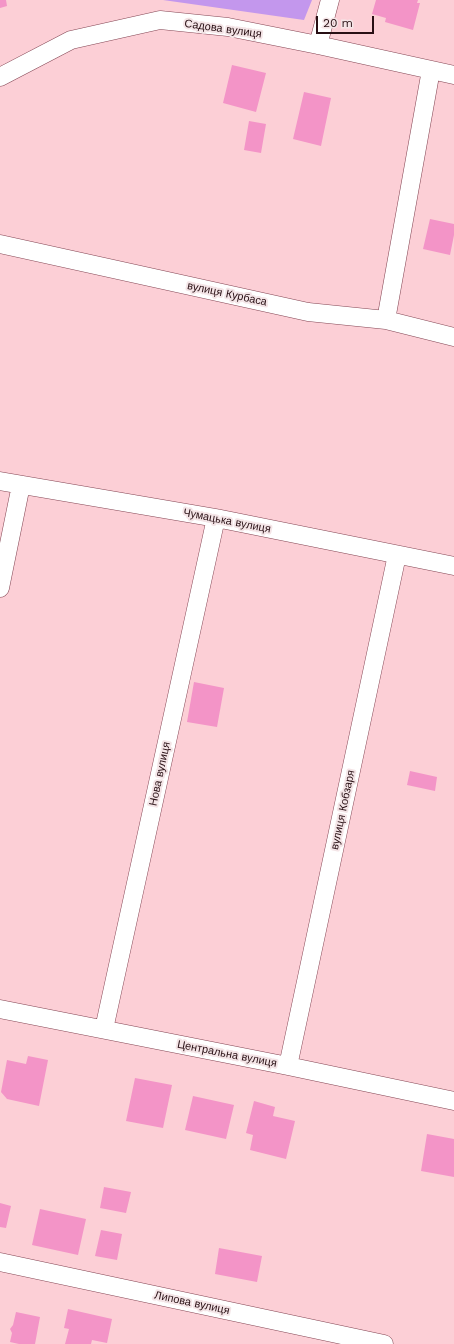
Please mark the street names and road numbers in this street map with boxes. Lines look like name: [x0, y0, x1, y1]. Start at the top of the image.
street label: Садова вулиця: [183, 17, 263, 41]
street label: вулиця Курбаса: [186, 279, 268, 309]
street label: Чумацька вулиця: [182, 506, 272, 536]
street label: Нова вулиця: [147, 741, 173, 807]
street label: вулиця Кобзаря: [328, 769, 358, 851]
street label: Центральна вулиця: [176, 1038, 278, 1070]
street label: Липова вулиця: [153, 1289, 231, 1317]

